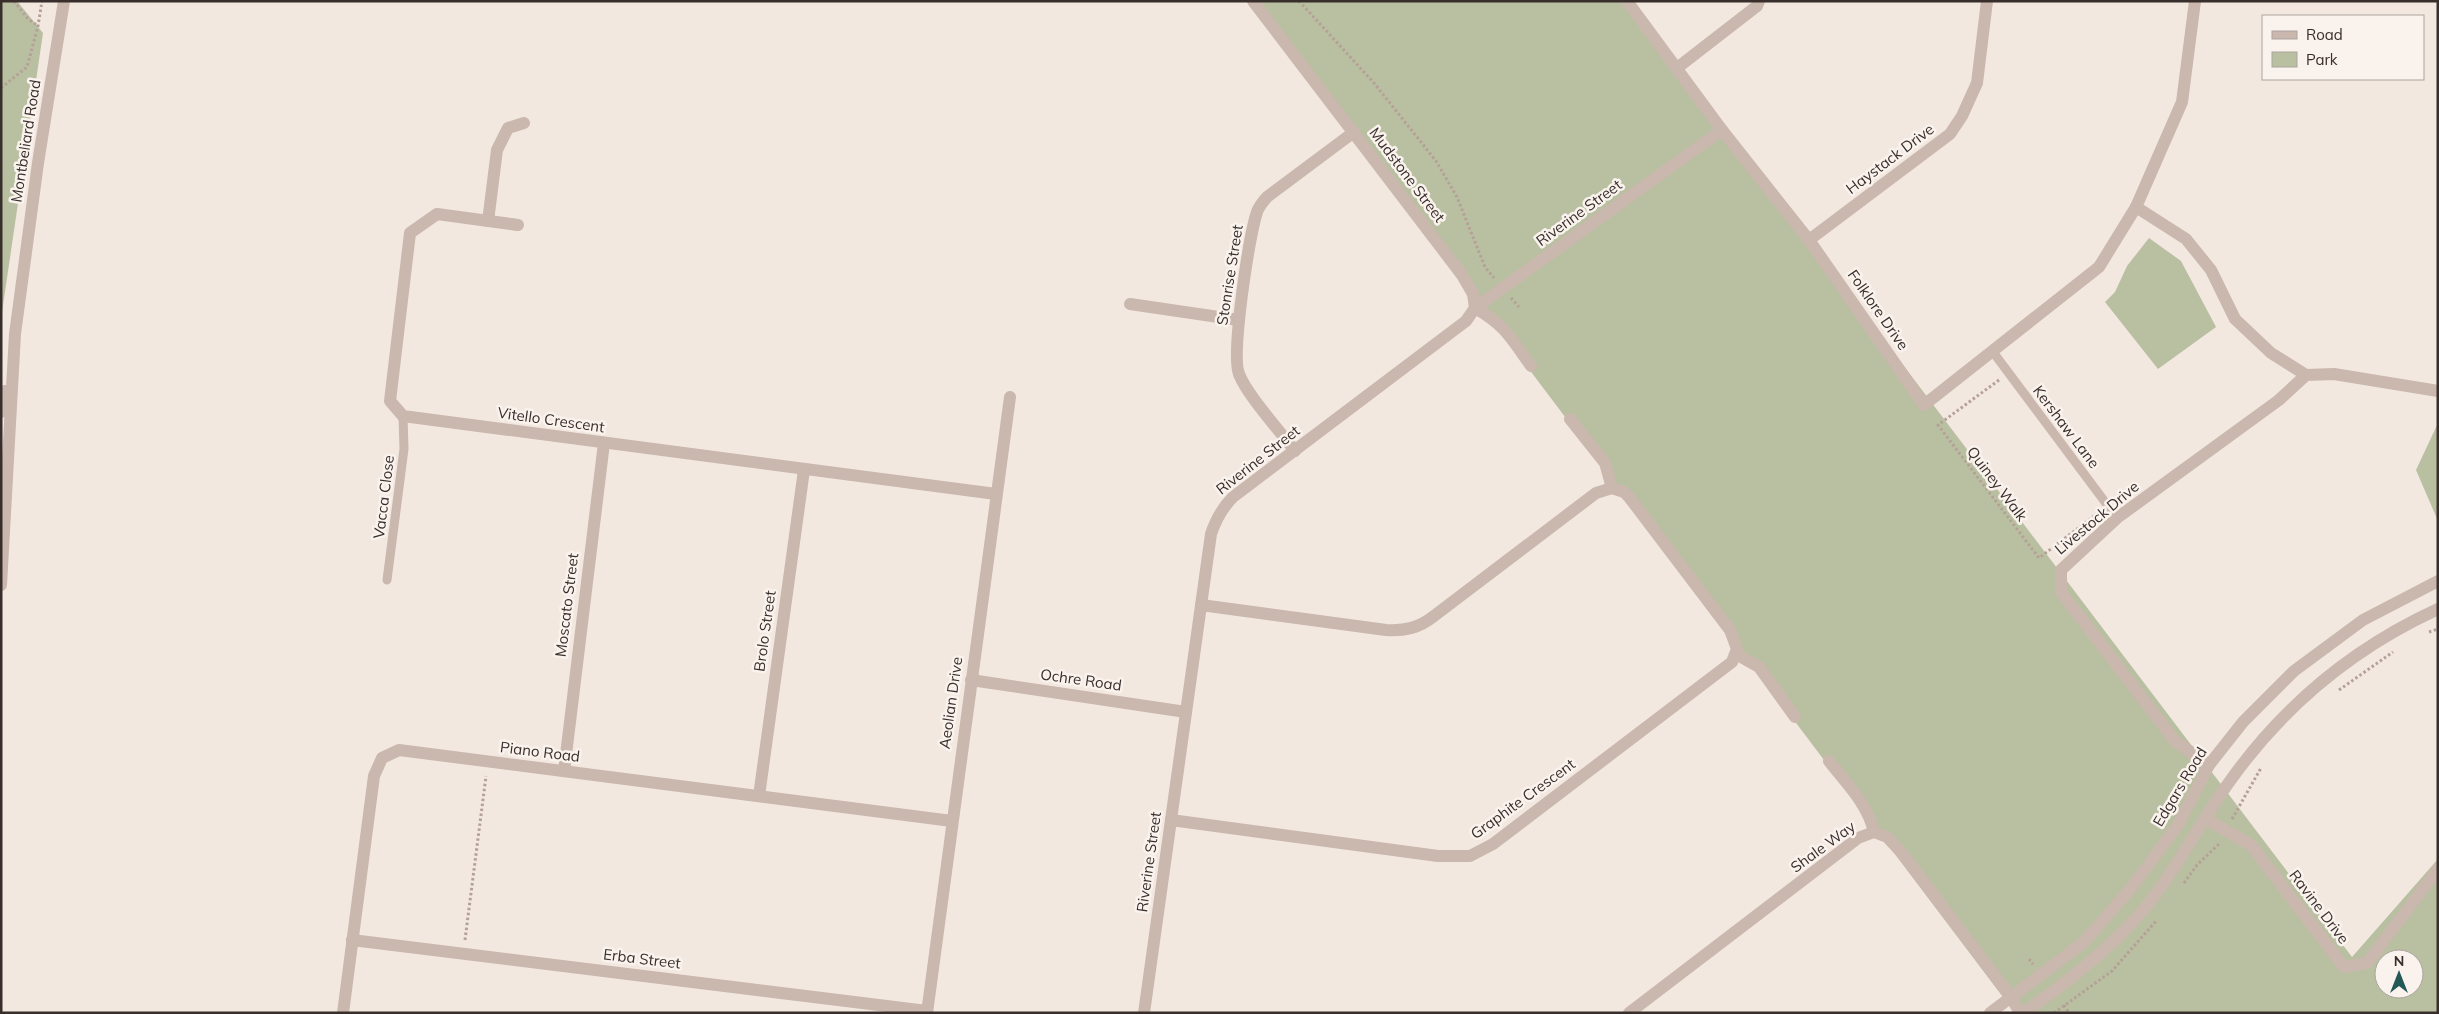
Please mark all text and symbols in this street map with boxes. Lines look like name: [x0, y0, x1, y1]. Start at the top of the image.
legend: [2262, 15, 2424, 80]
text: Road: [2306, 25, 2343, 44]
text: Park: [2306, 50, 2338, 69]
street label: Montbeliard Road: [6, 78, 45, 204]
street label: Haystack Drive: [1842, 119, 1937, 198]
street label: Mudstone Street: [1366, 123, 1449, 226]
street label: Riverine Street: [1532, 175, 1625, 250]
street label: Stonrise Street: [1212, 223, 1247, 327]
street label: Folklore Drive: [1844, 266, 1913, 354]
street label: Kershaw Lane: [2029, 381, 2104, 472]
street label: Vitello Crescent: [496, 403, 606, 436]
street label: Riverine Street: [1212, 421, 1303, 498]
street label: Quiney Walk: [1963, 443, 2032, 525]
street label: Vacca Close: [369, 454, 398, 540]
street label: Livestock Drive: [2051, 477, 2143, 558]
street label: Moscato Street: [551, 552, 582, 658]
street label: Brolo Street: [749, 589, 780, 673]
street label: Aeolian Drive: [935, 656, 966, 750]
street label: Ochre Road: [1039, 664, 1123, 695]
street label: Piano Road: [499, 737, 581, 766]
street label: Edgars Road: [2148, 744, 2211, 830]
street label: Graphite Crescent: [1467, 754, 1579, 843]
street label: Riverine Street: [1132, 810, 1165, 913]
street label: Shale Way: [1787, 817, 1859, 876]
street label: Ravine Drive: [2285, 866, 2353, 948]
street label: Erba Street: [602, 944, 682, 973]
north arrow: [2374, 949, 2424, 999]
text: N: [2394, 952, 2404, 970]

